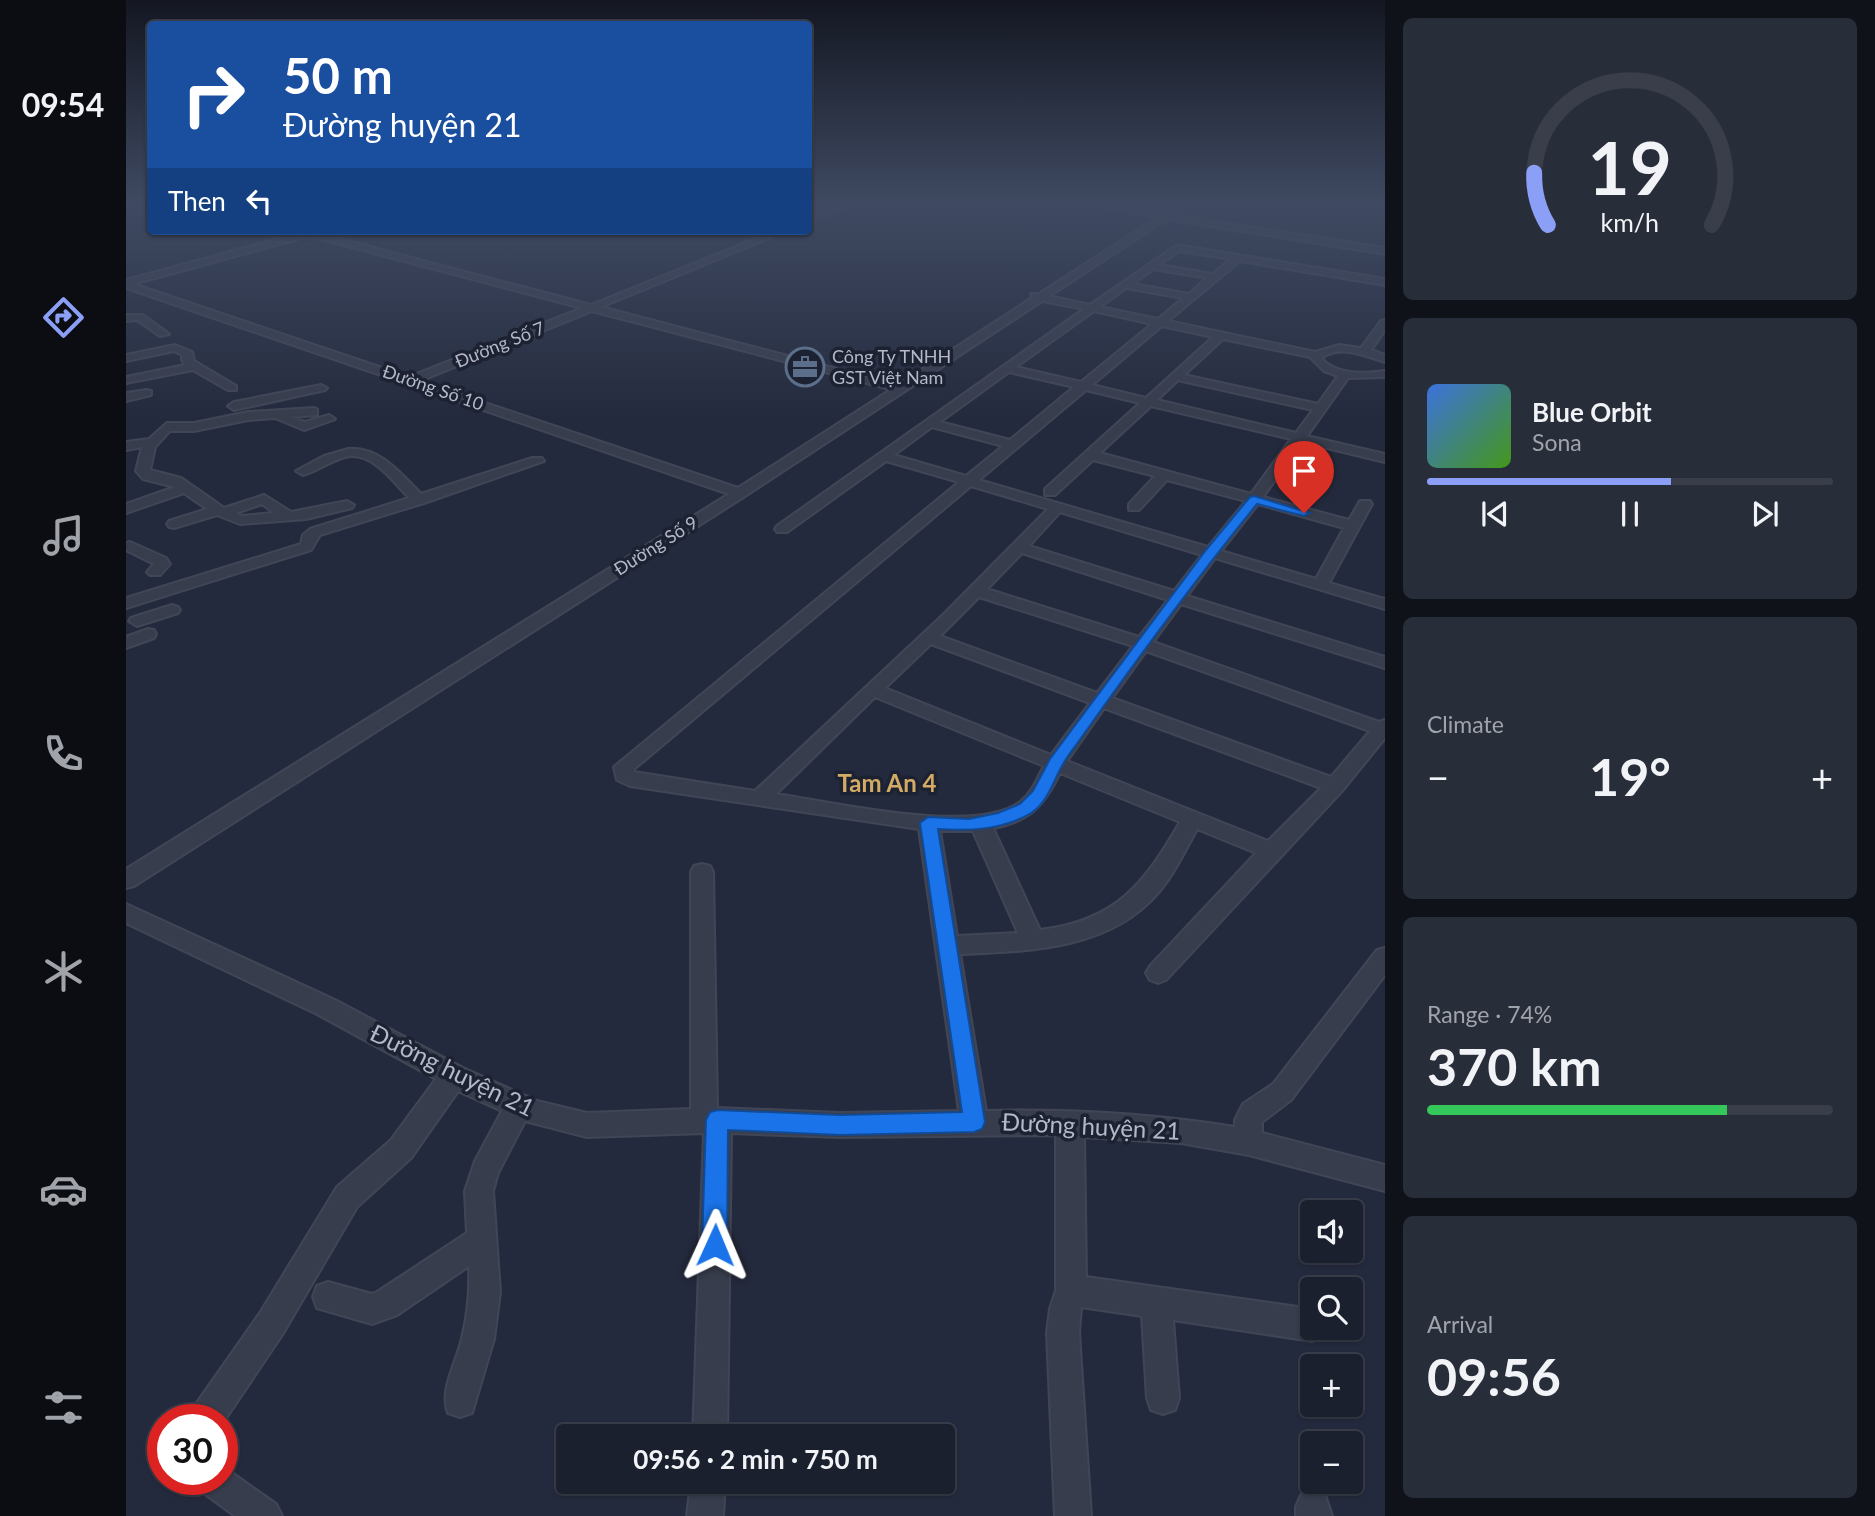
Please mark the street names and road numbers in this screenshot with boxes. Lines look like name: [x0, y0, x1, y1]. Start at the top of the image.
street label: Đường Số 7: [451, 316, 548, 372]
street label: Đường Số 10: [380, 359, 487, 415]
street label: Đường Số 9: [609, 511, 702, 580]
street label: Đường huyện 21: [366, 1017, 539, 1122]
street label: Đường huyện 21: [1001, 1106, 1181, 1145]

